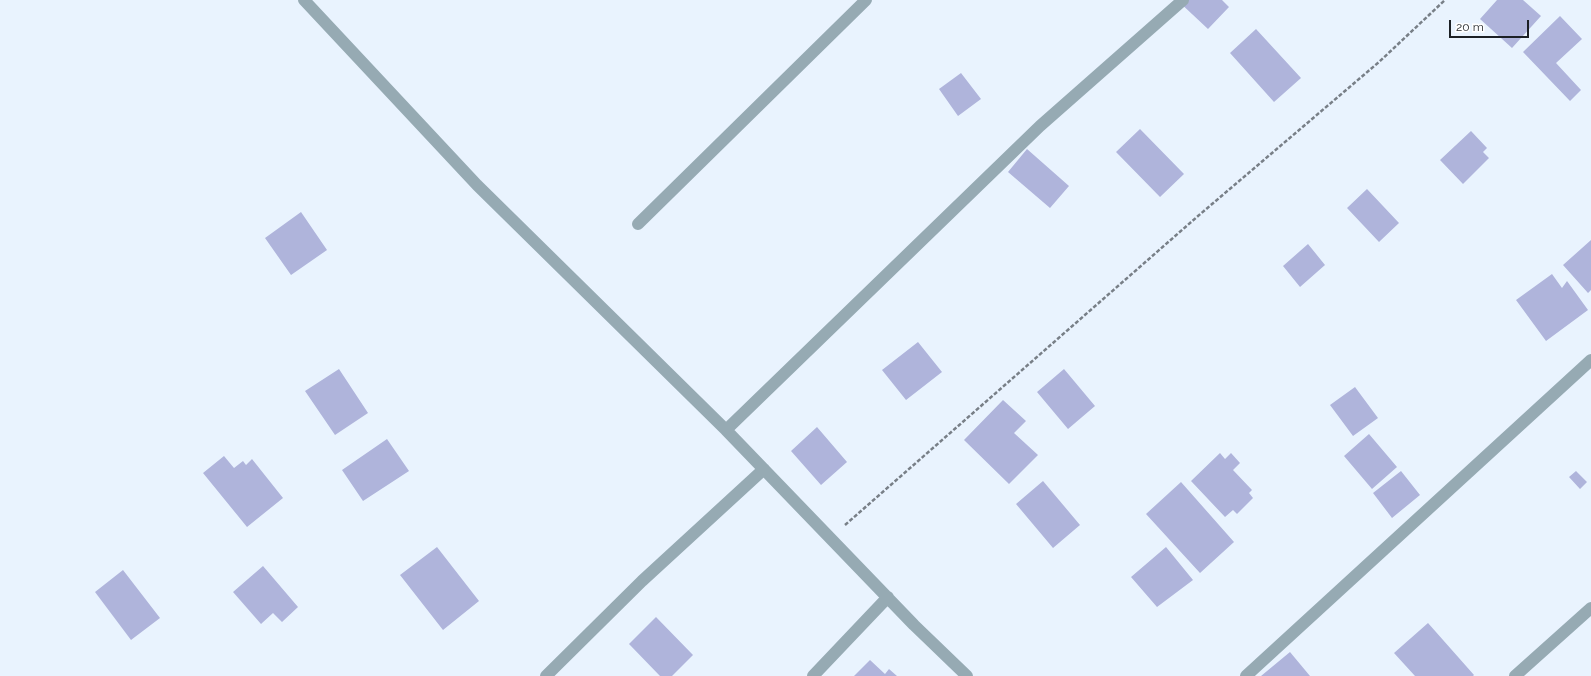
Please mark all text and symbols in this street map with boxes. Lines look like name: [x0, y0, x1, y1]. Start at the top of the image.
scale bar: [1451, 12, 1531, 38]
text: 20 m: [1456, 20, 1484, 34]

